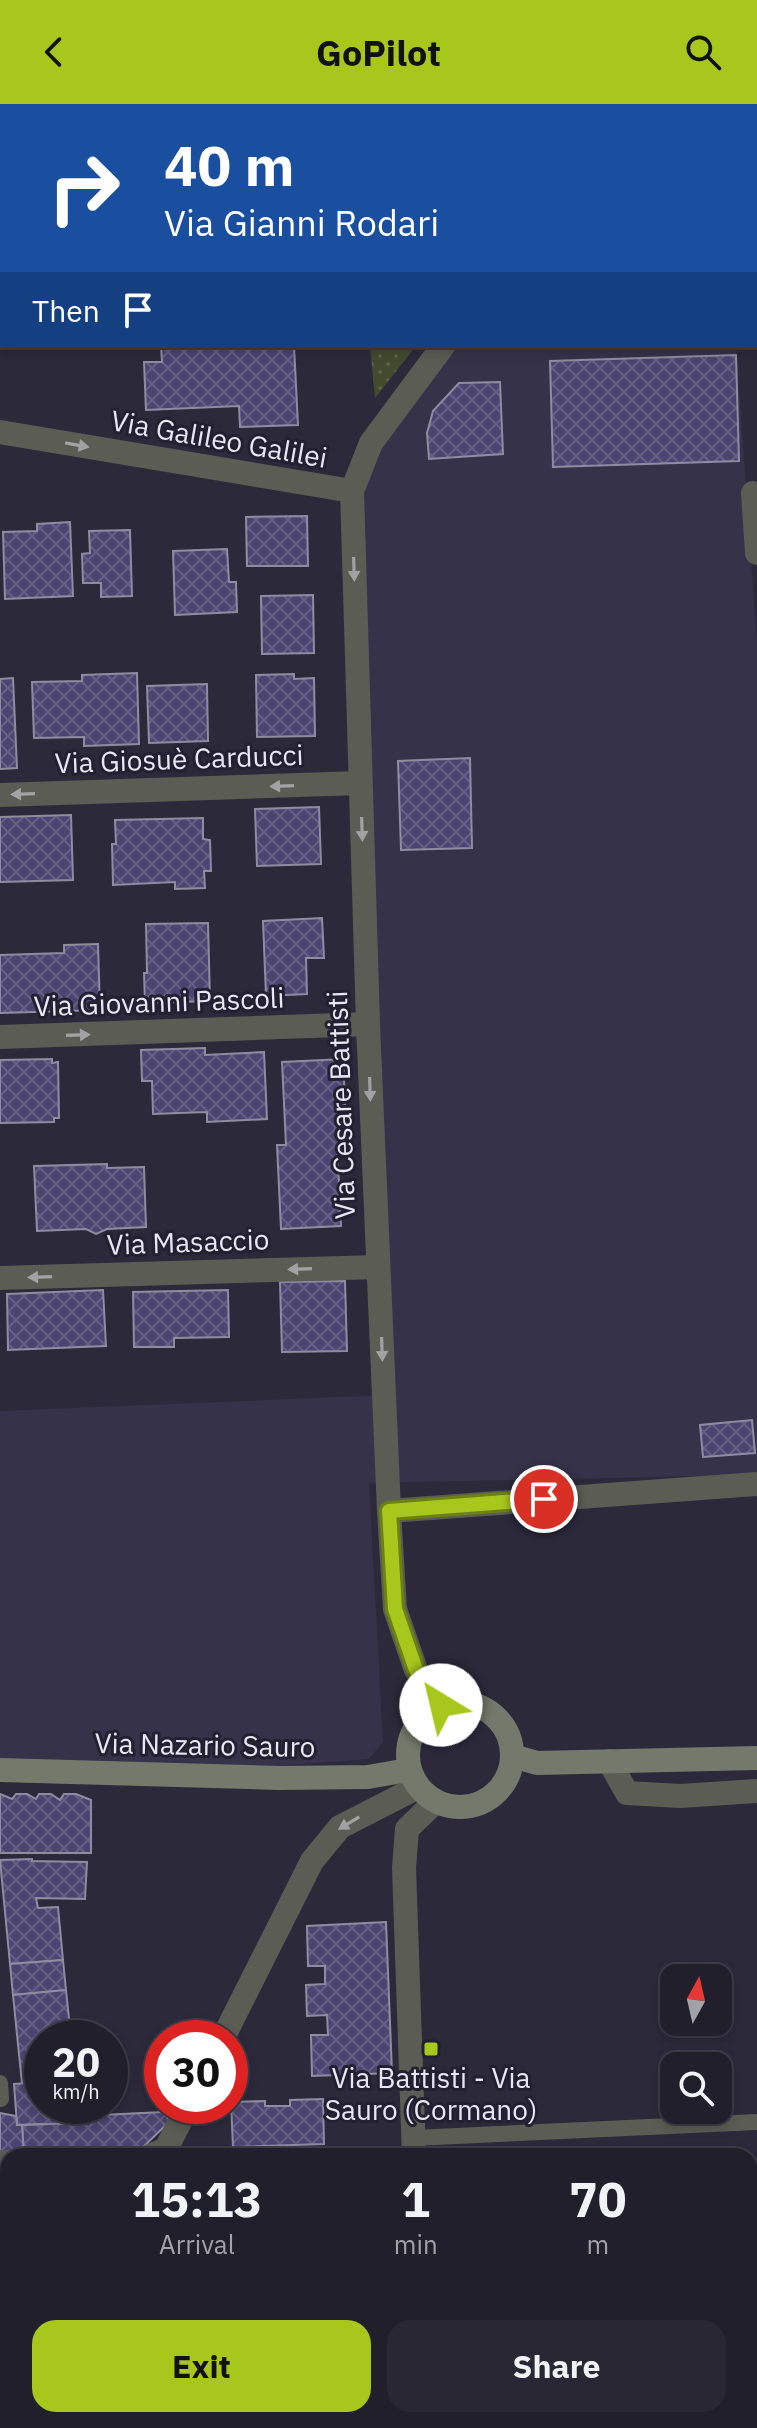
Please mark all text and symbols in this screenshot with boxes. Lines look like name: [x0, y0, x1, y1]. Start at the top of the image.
text: GoPilot: [316, 29, 441, 76]
icon: back: [32, 30, 76, 74]
icon: search: [681, 30, 725, 74]
text: 40 m: [164, 129, 294, 201]
icon: right: [32, 136, 136, 240]
text: Via Gianni Rodari: [164, 199, 439, 246]
icon: arrive: [116, 288, 160, 332]
text: Then: [32, 291, 100, 330]
street label: Via Galileo Galilei: [108, 401, 330, 476]
one-way arrow: [65, 439, 90, 452]
one-way arrow: [347, 557, 360, 582]
street label: Via Giosuè Carducci: [54, 736, 304, 781]
one-way arrow: [269, 779, 294, 792]
one-way arrow: [10, 788, 35, 801]
one-way arrow: [355, 817, 368, 842]
street label: Via Giovanni Pascoli: [33, 979, 285, 1024]
street label: Via Cesare Battisti: [318, 990, 363, 1220]
one-way arrow: [66, 1028, 91, 1041]
one-way arrow: [364, 1077, 377, 1102]
street label: Via Masaccio: [106, 1220, 270, 1263]
one-way arrow: [287, 1263, 312, 1275]
one-way arrow: [27, 1270, 52, 1283]
one-way arrow: [375, 1337, 388, 1362]
pin: [510, 1465, 578, 1533]
icon: arrive: [522, 1477, 566, 1521]
position arrow: [399, 1663, 483, 1747]
street label: Via Nazario Sauro: [94, 1724, 316, 1765]
one-way arrow: [338, 1816, 360, 1830]
north arrow: [660, 1964, 732, 2036]
map controls: [660, 1964, 732, 2124]
speed limit sign: 30: [144, 2020, 248, 2124]
text: 20: [52, 2036, 100, 2088]
marker: Via Battisti - Via Sauro (Cormano): [422, 2040, 440, 2058]
button: search: [660, 2052, 732, 2124]
place label: Via Battisti - Via Sauro (Cormano): [325, 2059, 537, 2128]
text: km/h: [52, 2078, 100, 2105]
text: 15:13: [131, 2168, 262, 2230]
text: 1: [401, 2168, 430, 2230]
text: 70: [569, 2168, 627, 2230]
text: Arrival: [159, 2227, 235, 2261]
text: min: [394, 2227, 438, 2261]
text: m: [587, 2227, 609, 2261]
button: Exit: [32, 2320, 371, 2412]
button: Share: [387, 2320, 726, 2412]

